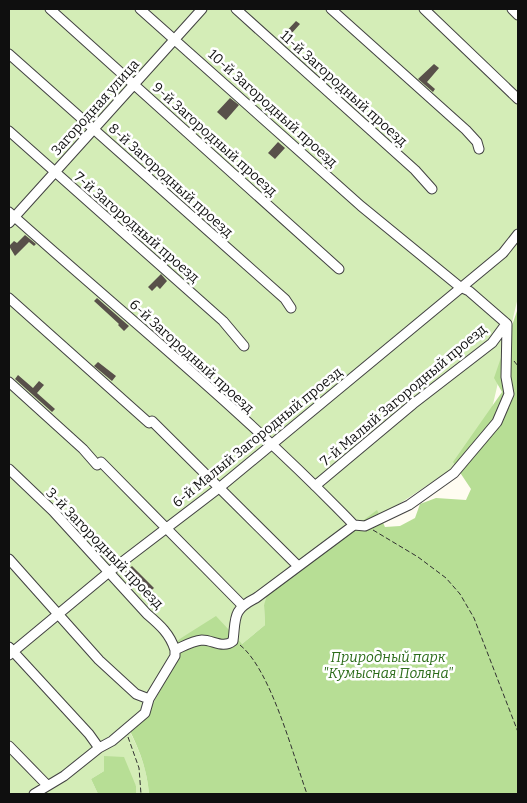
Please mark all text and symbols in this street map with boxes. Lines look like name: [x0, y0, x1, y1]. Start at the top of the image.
street label: 11-й Загородный проезд: [277, 27, 411, 150]
street label: 10-й Загородный проезд: [204, 46, 341, 171]
street label: Загородная улица: [48, 56, 143, 159]
street label: 9-й Загородный проезд: [149, 79, 281, 200]
street label: 8-й Загородный проезд: [105, 120, 237, 241]
street label: 7-й Загородный проезд: [71, 168, 203, 287]
street label: 6-й Загородный проезд: [126, 296, 258, 417]
street label: 7-й Малый Загородный проезд: [317, 320, 490, 470]
street label: 6-й Малый Загородный проезд: [169, 363, 346, 511]
street label: 3-й Загородный проезд: [42, 484, 167, 613]
park label: Природный парк "Кумысная Поляна": [323, 649, 454, 682]

